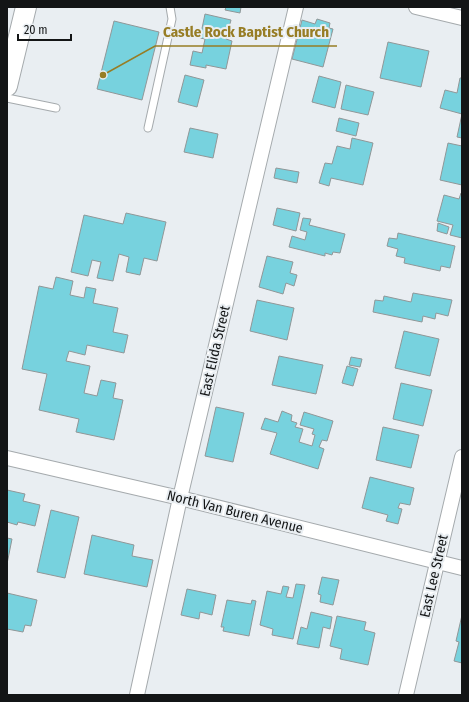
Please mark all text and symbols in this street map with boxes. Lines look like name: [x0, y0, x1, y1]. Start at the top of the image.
scale bar: [18, 16, 71, 42]
callout: Castle Rock Baptist Church: [155, 19, 337, 46]
text: 20 m: [24, 23, 48, 37]
text: Castle Rock Baptist Church: [163, 23, 329, 41]
street label: East Elida Street: [196, 303, 234, 398]
street label: North Van Buren Avenue: [165, 487, 305, 537]
street label: East Lee Street: [416, 533, 452, 619]

